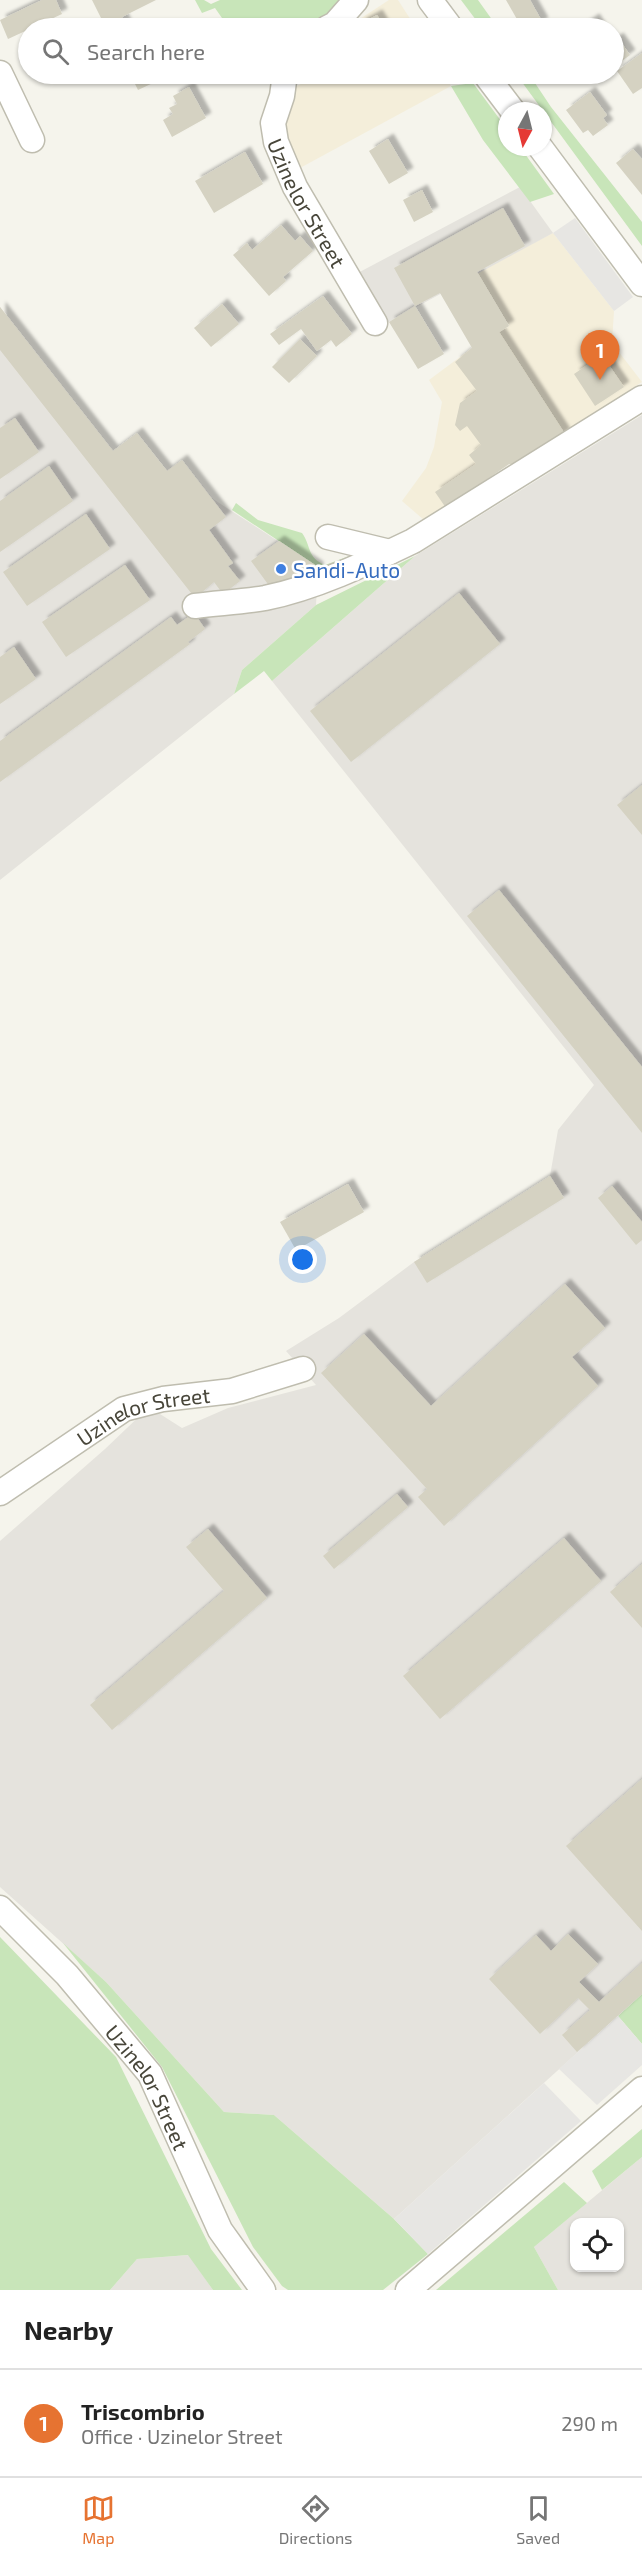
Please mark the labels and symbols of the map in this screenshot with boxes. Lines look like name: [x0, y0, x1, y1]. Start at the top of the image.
north arrow: [498, 102, 552, 156]
street label: Uzinelor Street: [263, 134, 352, 271]
pin: 1: [580, 330, 620, 380]
place label: Sandi-Auto: [293, 557, 400, 582]
marker: Sandi-Auto: [274, 562, 288, 576]
your location: [288, 1245, 317, 1274]
street label: Uzinelor Street: [71, 1381, 211, 1450]
street label: Uzinelor Street: [101, 2019, 195, 2153]

